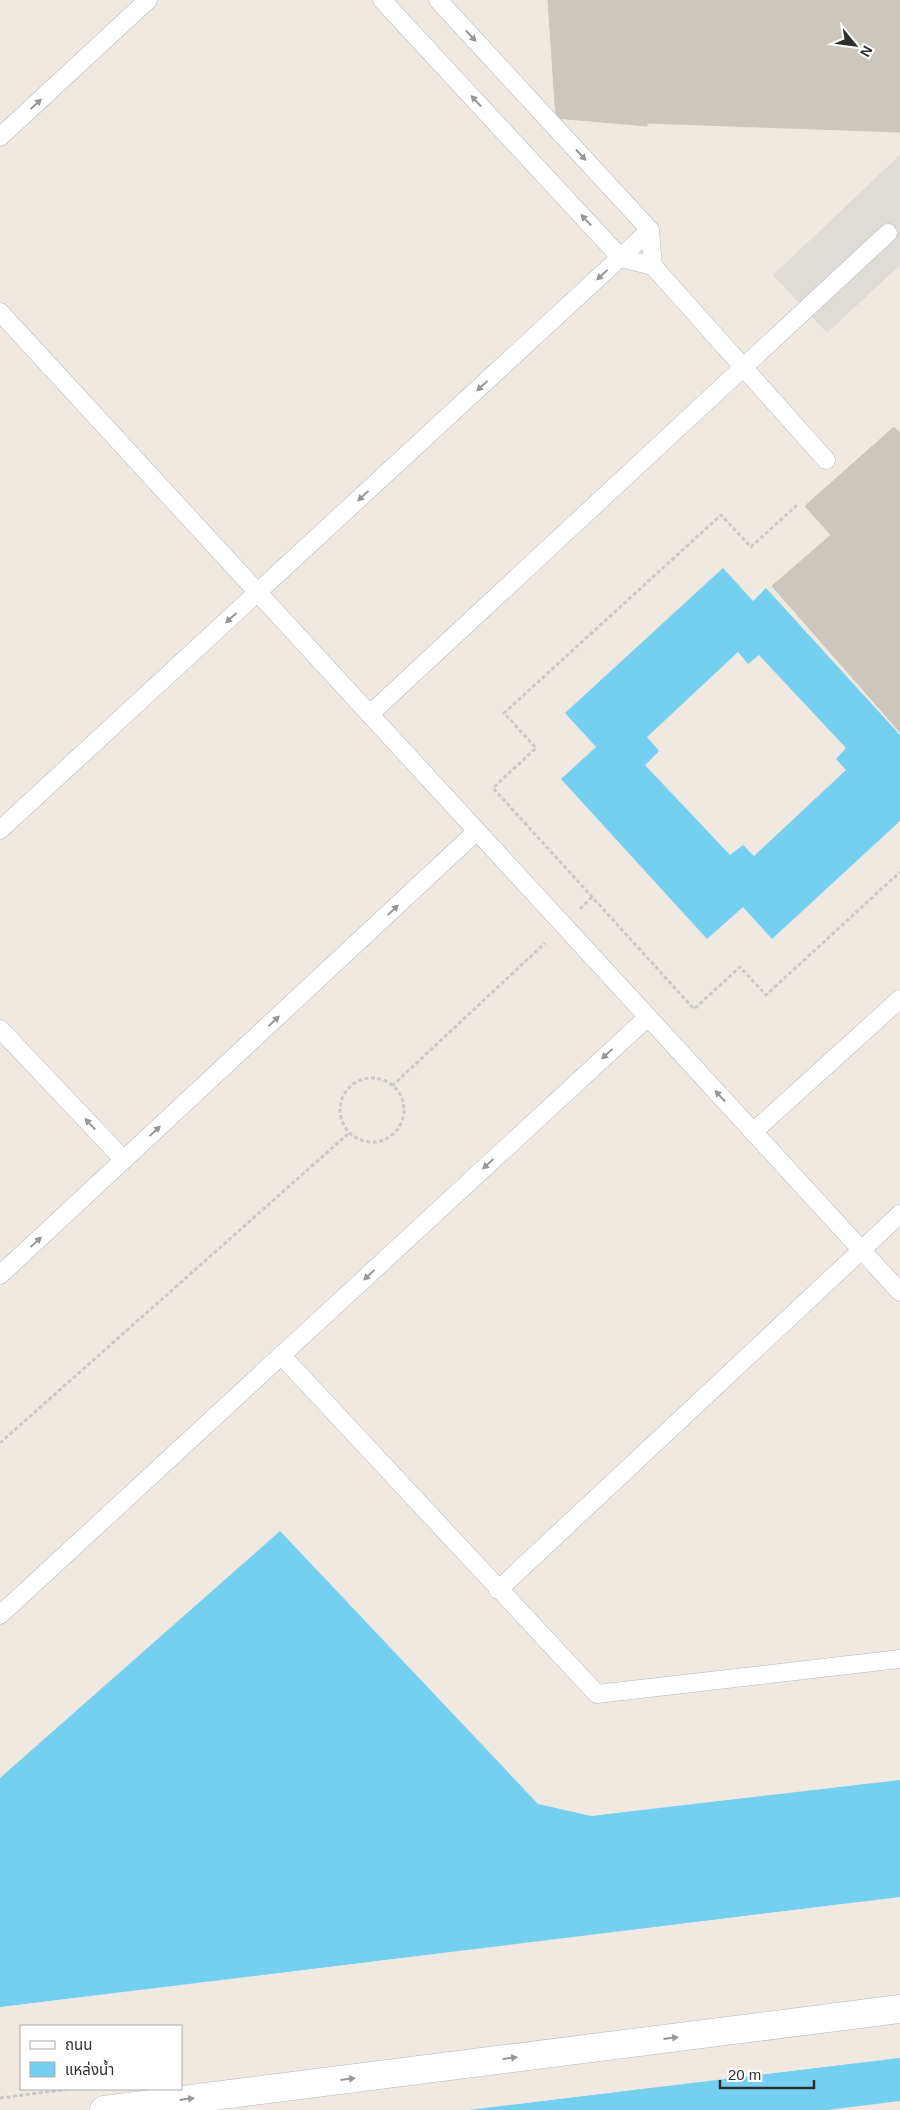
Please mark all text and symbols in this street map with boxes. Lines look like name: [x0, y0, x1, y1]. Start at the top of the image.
north arrow: [830, 20, 880, 70]
one-way arrow: [465, 29, 477, 41]
text: N: [857, 43, 876, 60]
one-way arrow: [470, 96, 482, 108]
one-way arrow: [29, 98, 41, 110]
one-way arrow: [575, 149, 587, 161]
one-way arrow: [580, 215, 592, 227]
one-way arrow: [596, 269, 608, 281]
one-way arrow: [476, 380, 489, 391]
one-way arrow: [357, 490, 369, 502]
one-way arrow: [225, 612, 237, 624]
one-way arrow: [386, 904, 398, 916]
one-way arrow: [268, 1015, 280, 1027]
one-way arrow: [602, 1048, 614, 1060]
one-way arrow: [714, 1090, 726, 1102]
one-way arrow: [84, 1119, 96, 1131]
one-way arrow: [148, 1125, 160, 1137]
one-way arrow: [482, 1158, 494, 1170]
one-way arrow: [29, 1236, 41, 1248]
one-way arrow: [363, 1269, 375, 1281]
legend: [20, 2025, 182, 2090]
one-way arrow: [663, 2034, 679, 2042]
text: ถนน: [65, 2036, 92, 2053]
one-way arrow: [502, 2054, 518, 2062]
scale bar: [720, 2058, 814, 2090]
text: แหล่งน้ำ: [65, 2059, 114, 2078]
text: 20 m: [728, 2066, 761, 2083]
one-way arrow: [341, 2075, 357, 2083]
one-way arrow: [180, 2095, 196, 2103]

